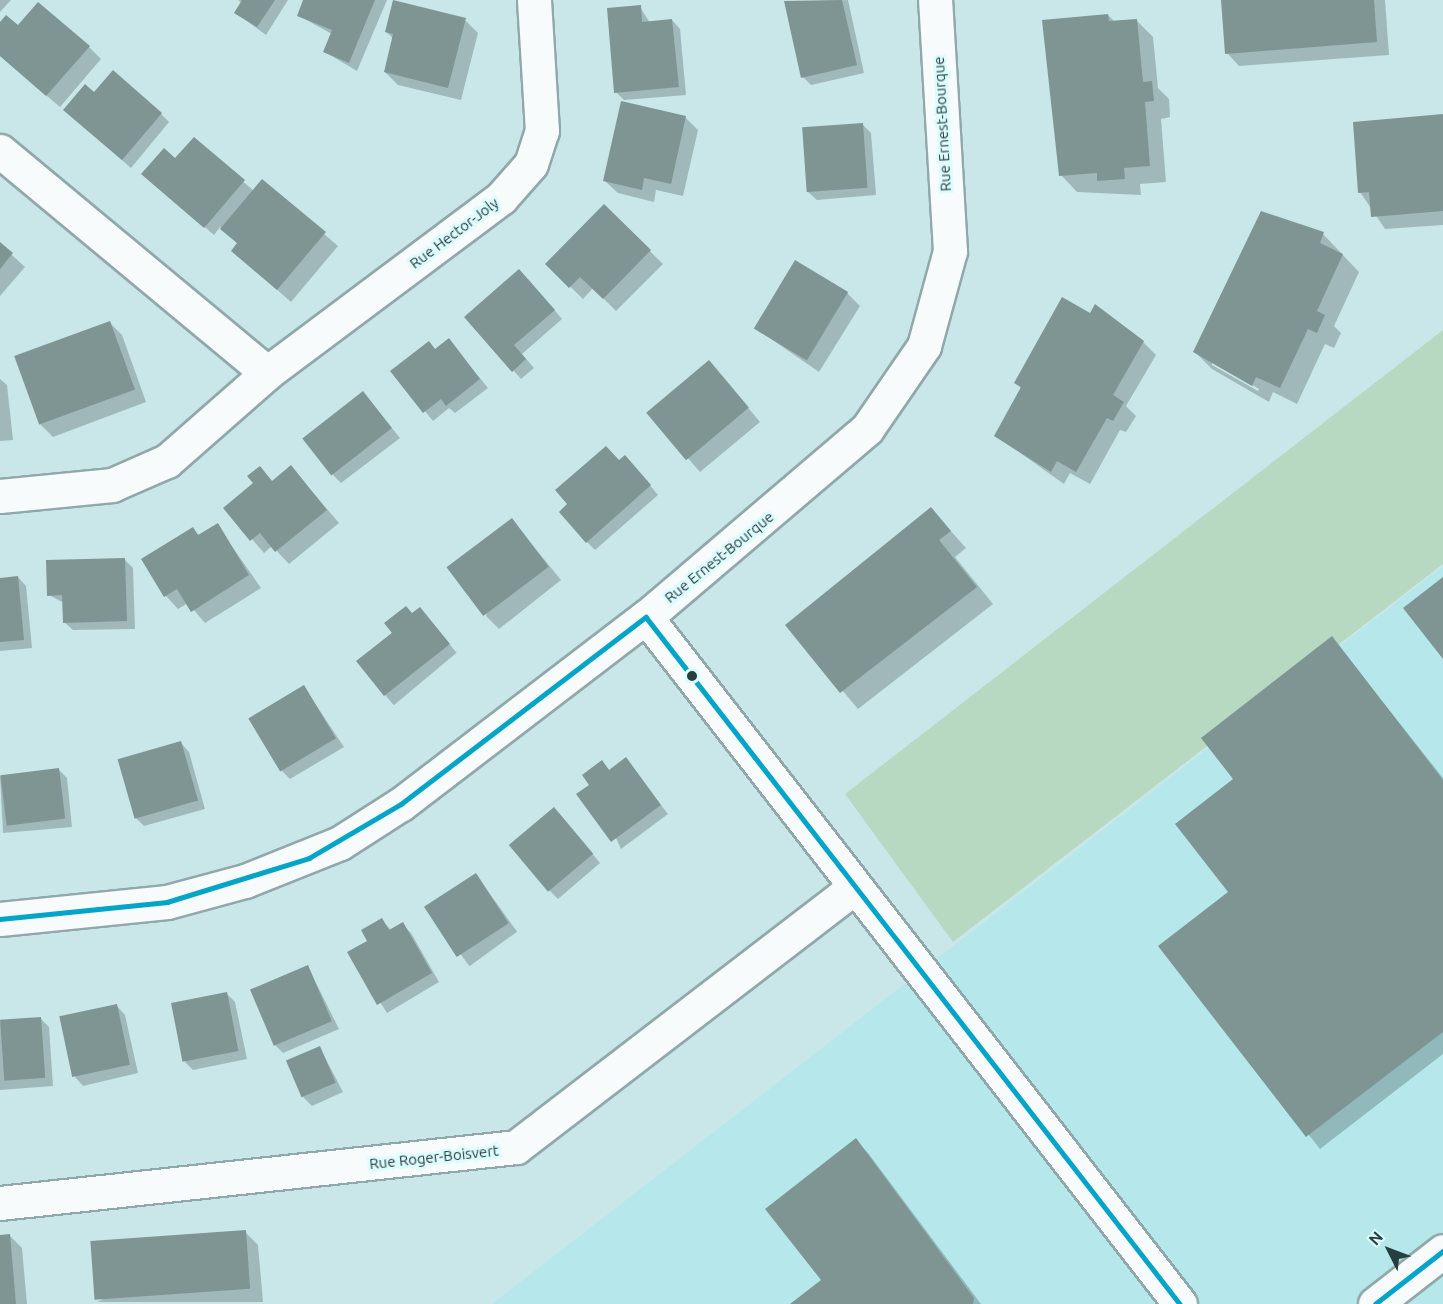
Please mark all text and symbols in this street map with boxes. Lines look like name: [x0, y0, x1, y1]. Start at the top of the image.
street label: Rue Ernest-Bourque: [929, 56, 955, 192]
street label: Rue Hector-Joly: [406, 194, 502, 272]
street label: Rue Ernest-Bourque: [661, 508, 777, 606]
unlabelled marker: [686, 670, 698, 682]
street label: Rue Roger-Boisvert: [368, 1141, 500, 1173]
north arrow: [1359, 1220, 1419, 1280]
text: N: [1365, 1227, 1386, 1248]

